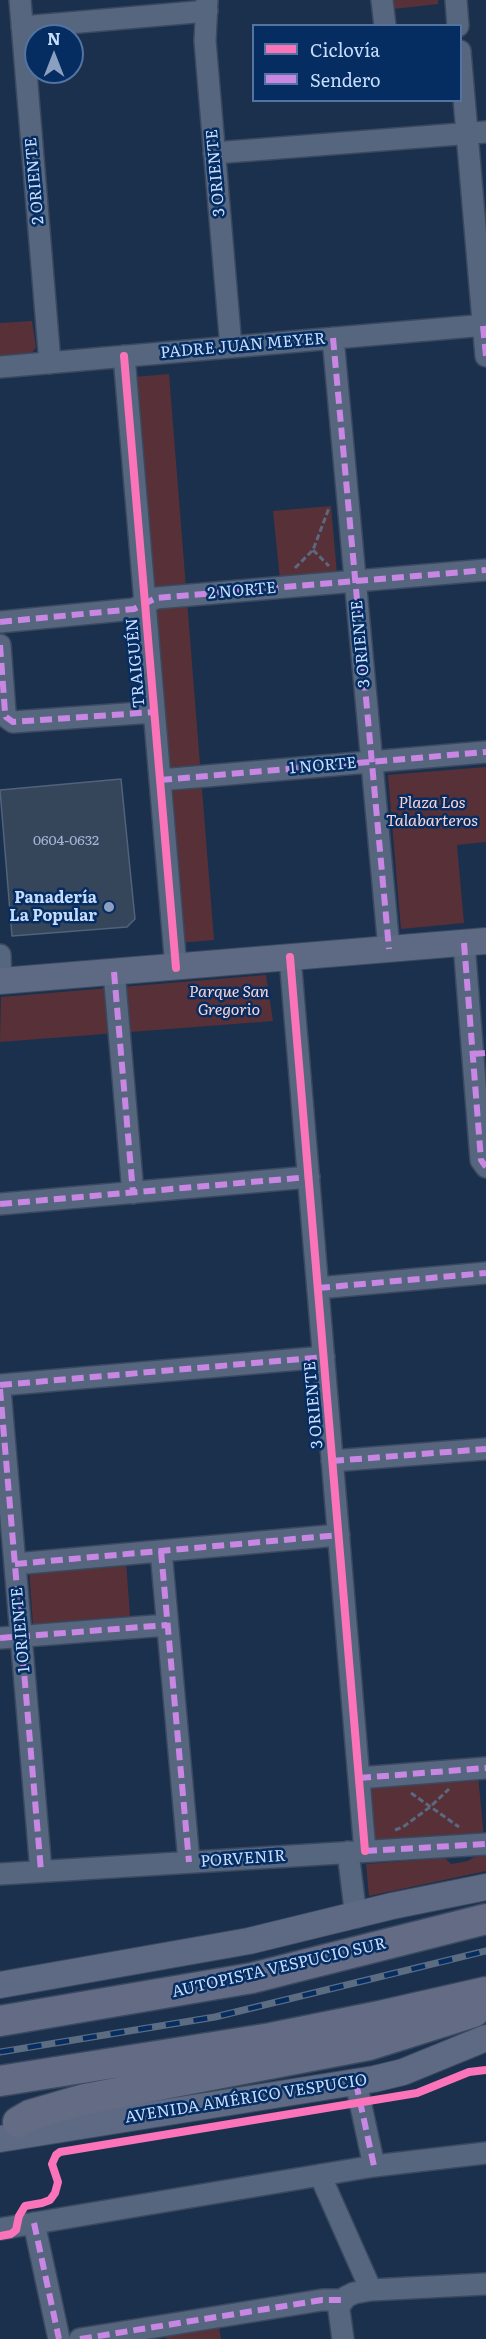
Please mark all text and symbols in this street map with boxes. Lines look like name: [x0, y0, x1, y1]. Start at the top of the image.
north arrow: [24, 24, 84, 84]
legend: [252, 24, 462, 102]
text: N: [47, 26, 61, 50]
text: Ciclovía: [310, 36, 380, 63]
text: Sendero: [310, 66, 381, 93]
street label: 3 ORIENTE: [203, 128, 229, 218]
street label: 2 ORIENTE: [22, 137, 48, 225]
street label: PADRE JUAN MEYER: [160, 329, 326, 363]
street label: 2 NORTE: [207, 578, 277, 604]
street label: 3 ORIENTE: [348, 599, 374, 689]
street label: TRAIGUÉN: [123, 617, 149, 709]
street label: 1 NORTE: [289, 753, 357, 779]
park label: Plaza Los Talabarteros: [386, 793, 478, 831]
house number: 0604-0632: [33, 833, 99, 849]
place label: Panadería La Popular: [9, 888, 97, 926]
marker: Panadería La Popular: [102, 900, 116, 914]
park label: Parque San Gregorio: [189, 982, 269, 1020]
street label: 3 ORIENTE: [301, 1360, 327, 1450]
street label: 1 ORIENTE: [8, 1587, 34, 1673]
street label: PORVENIR: [200, 1846, 286, 1872]
street label: AUTOPISTA VESPUCIO SUR: [170, 1934, 388, 2002]
street label: AVENIDA AMÉRICO VESPUCIO: [124, 2070, 368, 2128]

